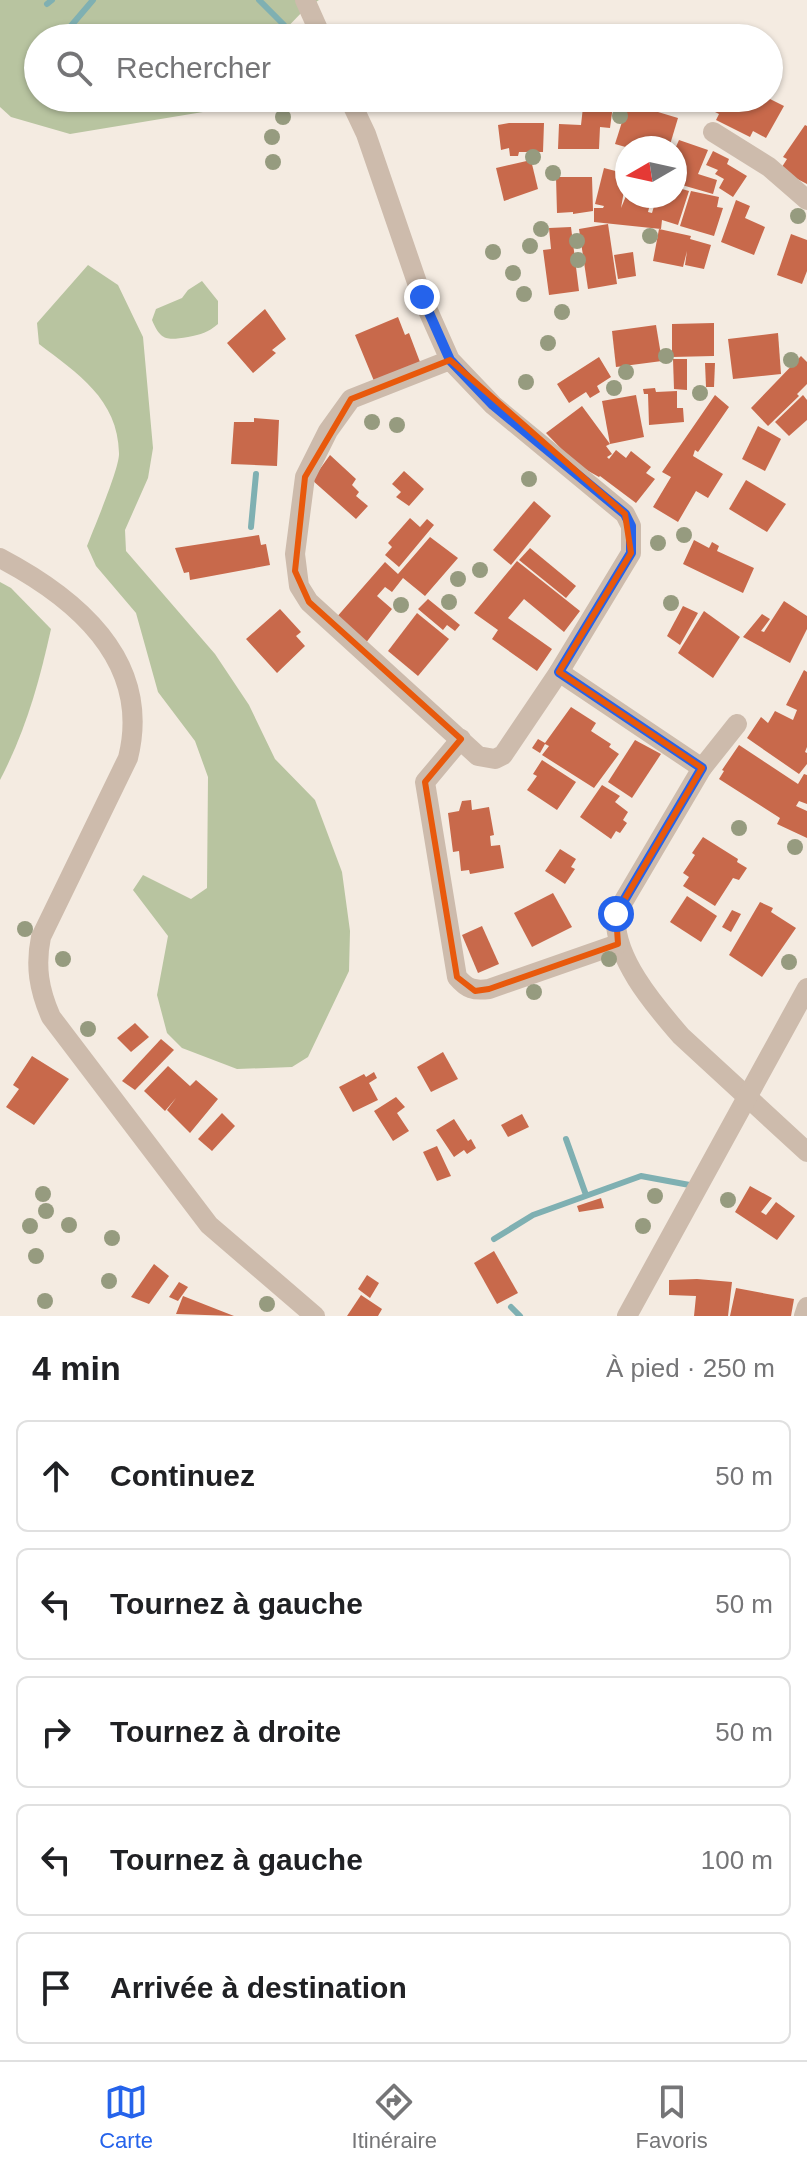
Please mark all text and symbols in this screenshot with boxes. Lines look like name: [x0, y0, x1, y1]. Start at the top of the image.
search box: [24, 24, 783, 112]
icon: search: [52, 46, 96, 90]
text: Rechercher: [116, 51, 271, 84]
north arrow: [615, 136, 687, 208]
route end: [404, 279, 440, 315]
route start: [598, 896, 634, 932]
text: 4 min: [32, 1349, 121, 1387]
text: À pied · 250 m: [606, 1353, 775, 1383]
icon: ahead: [34, 1454, 78, 1498]
text: Continuez: [110, 1459, 255, 1492]
text: 50 m: [715, 1461, 773, 1491]
icon: left: [34, 1582, 78, 1626]
text: Tournez à gauche: [110, 1587, 363, 1620]
text: 50 m: [715, 1589, 773, 1619]
icon: right: [34, 1710, 78, 1754]
text: Tournez à droite: [110, 1715, 341, 1748]
text: 50 m: [715, 1717, 773, 1747]
icon: left: [34, 1838, 78, 1882]
text: Tournez à gauche: [110, 1843, 363, 1876]
text: 100 m: [701, 1845, 773, 1875]
icon: arrive: [34, 1966, 78, 2010]
text: Arrivée à destination: [110, 1971, 407, 2004]
tab: Carte: [99, 2080, 153, 2154]
tab: Itinéraire: [352, 2080, 437, 2154]
tab: Favoris: [636, 2080, 708, 2154]

